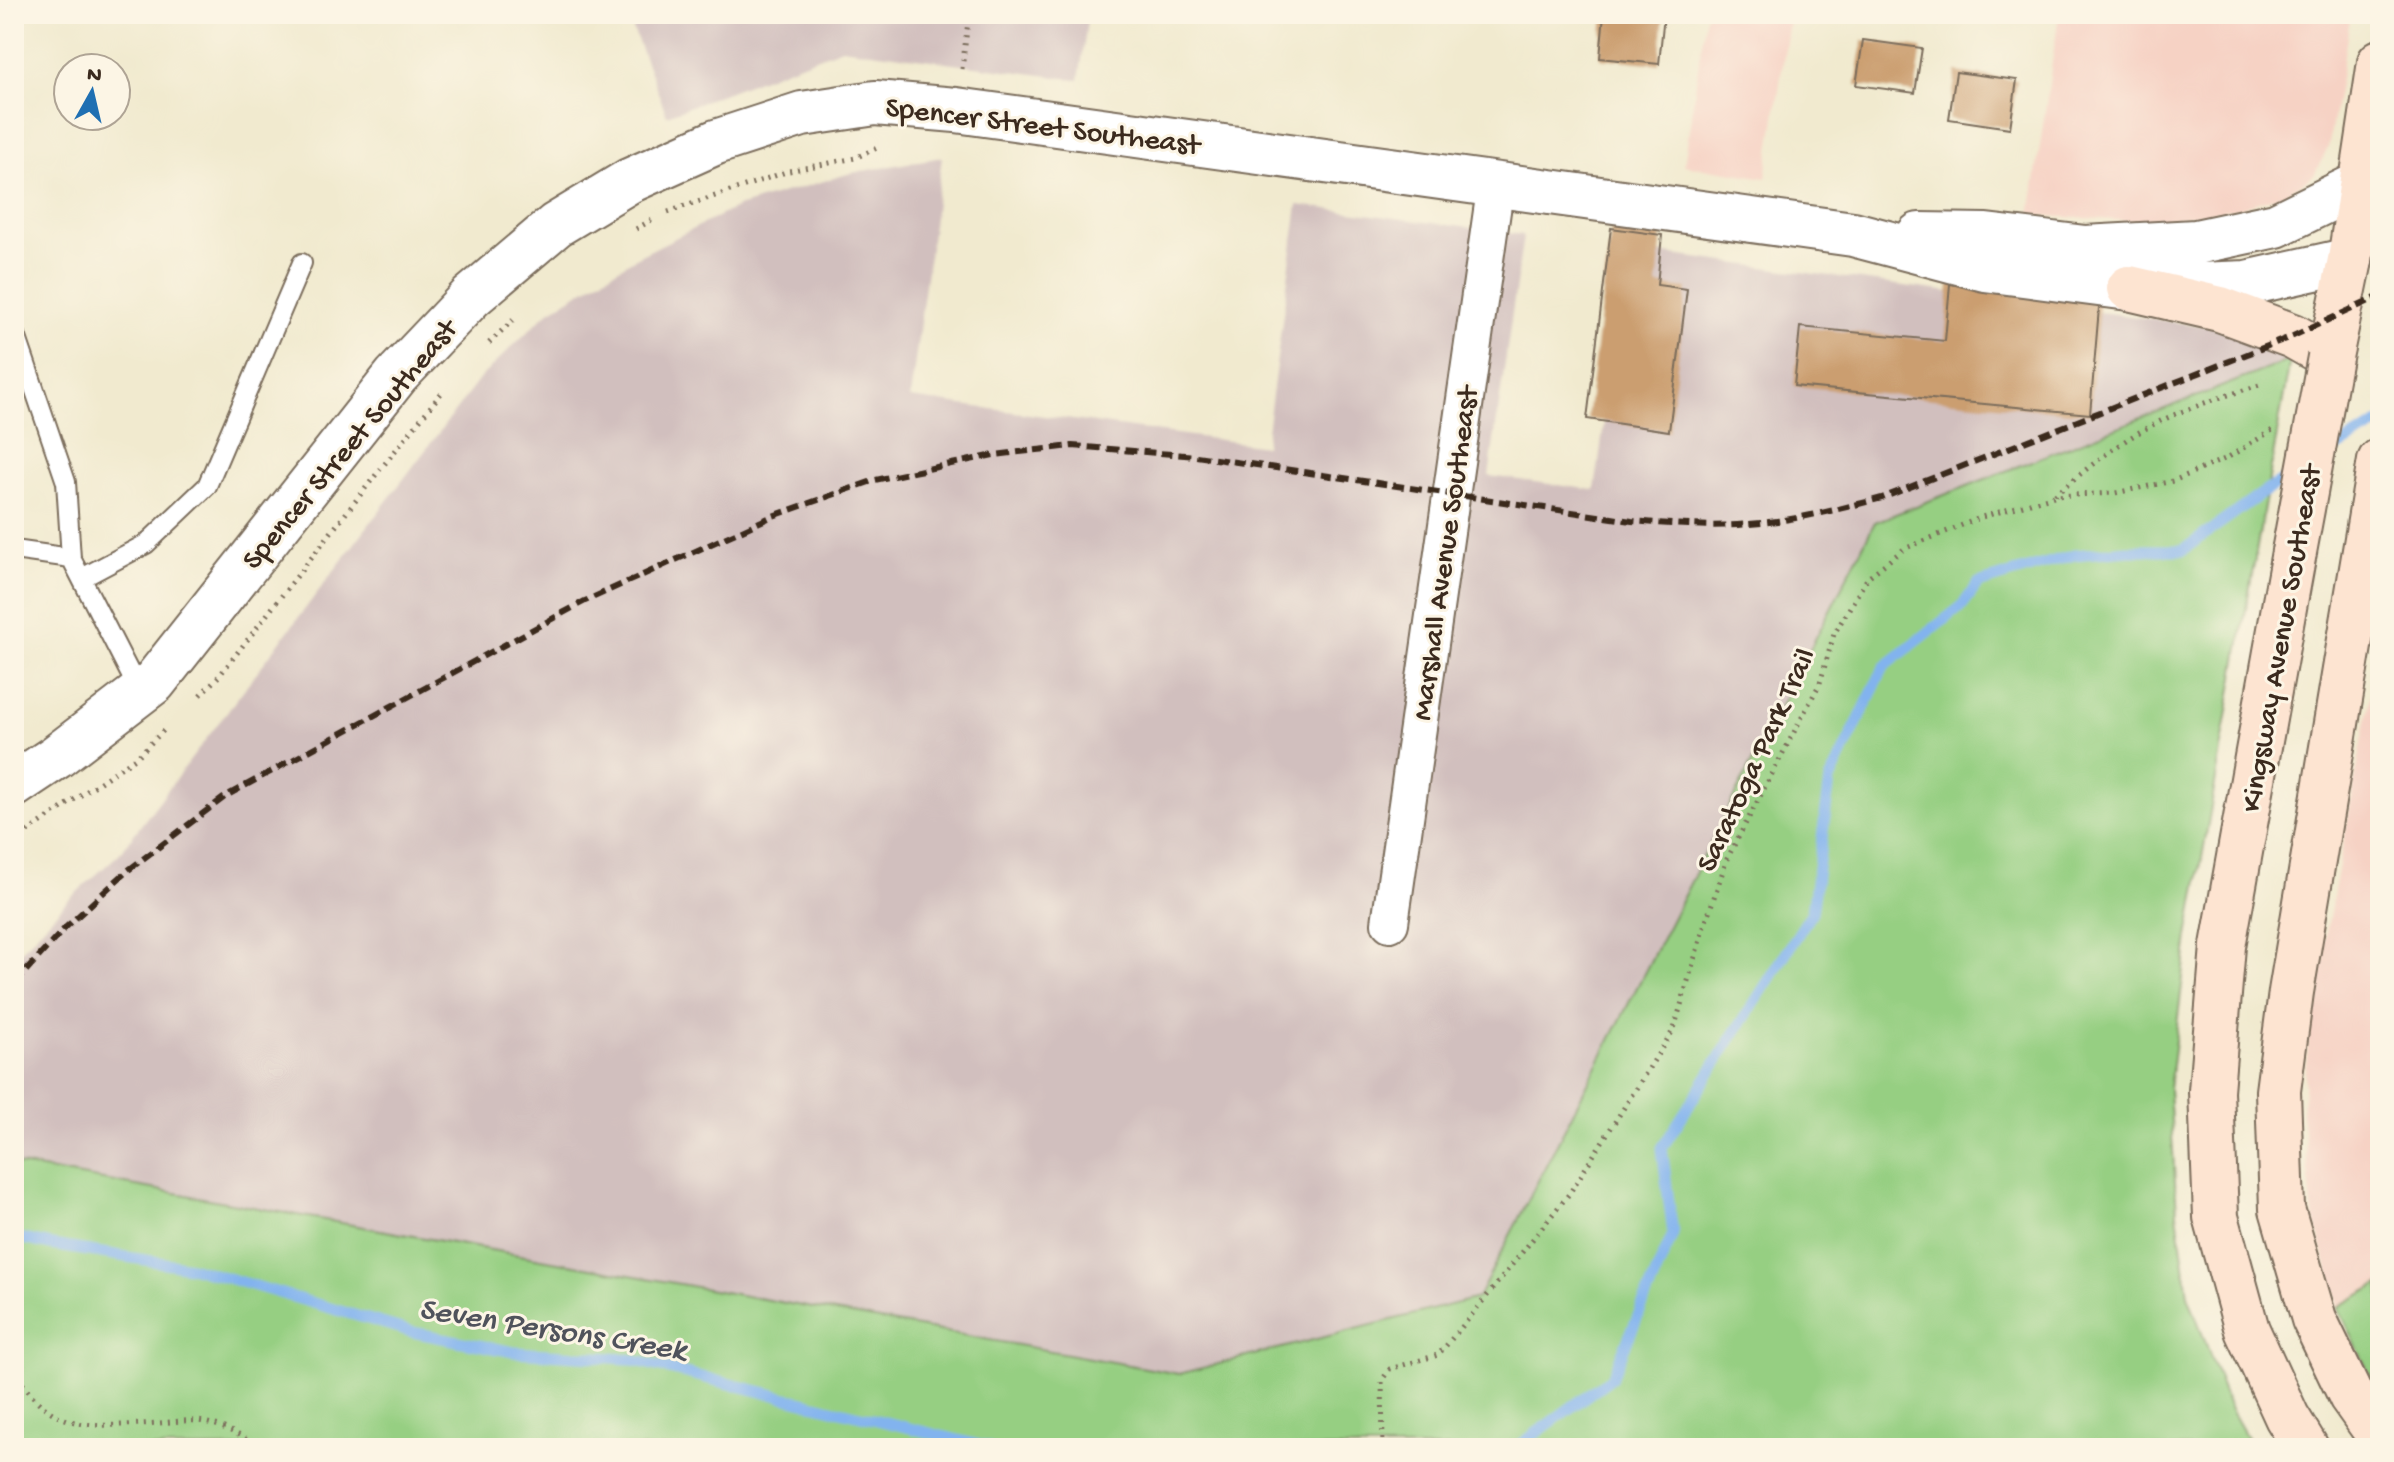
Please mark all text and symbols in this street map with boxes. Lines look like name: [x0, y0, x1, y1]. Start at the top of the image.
north arrow: [52, 52, 132, 132]
text: N: [85, 62, 103, 90]
street label: Spencer Street Southeast: [883, 92, 1204, 165]
street label: Spencer Street Southeast: [236, 311, 468, 578]
street label: Marshall Avenue Southeast: [1407, 382, 1489, 723]
street label: Kingsway Avenue Southeast: [2236, 460, 2332, 815]
street label: Saratoga Park Trail: [1691, 644, 1825, 878]
water label: Seven Persons Creek: [416, 1292, 691, 1372]

